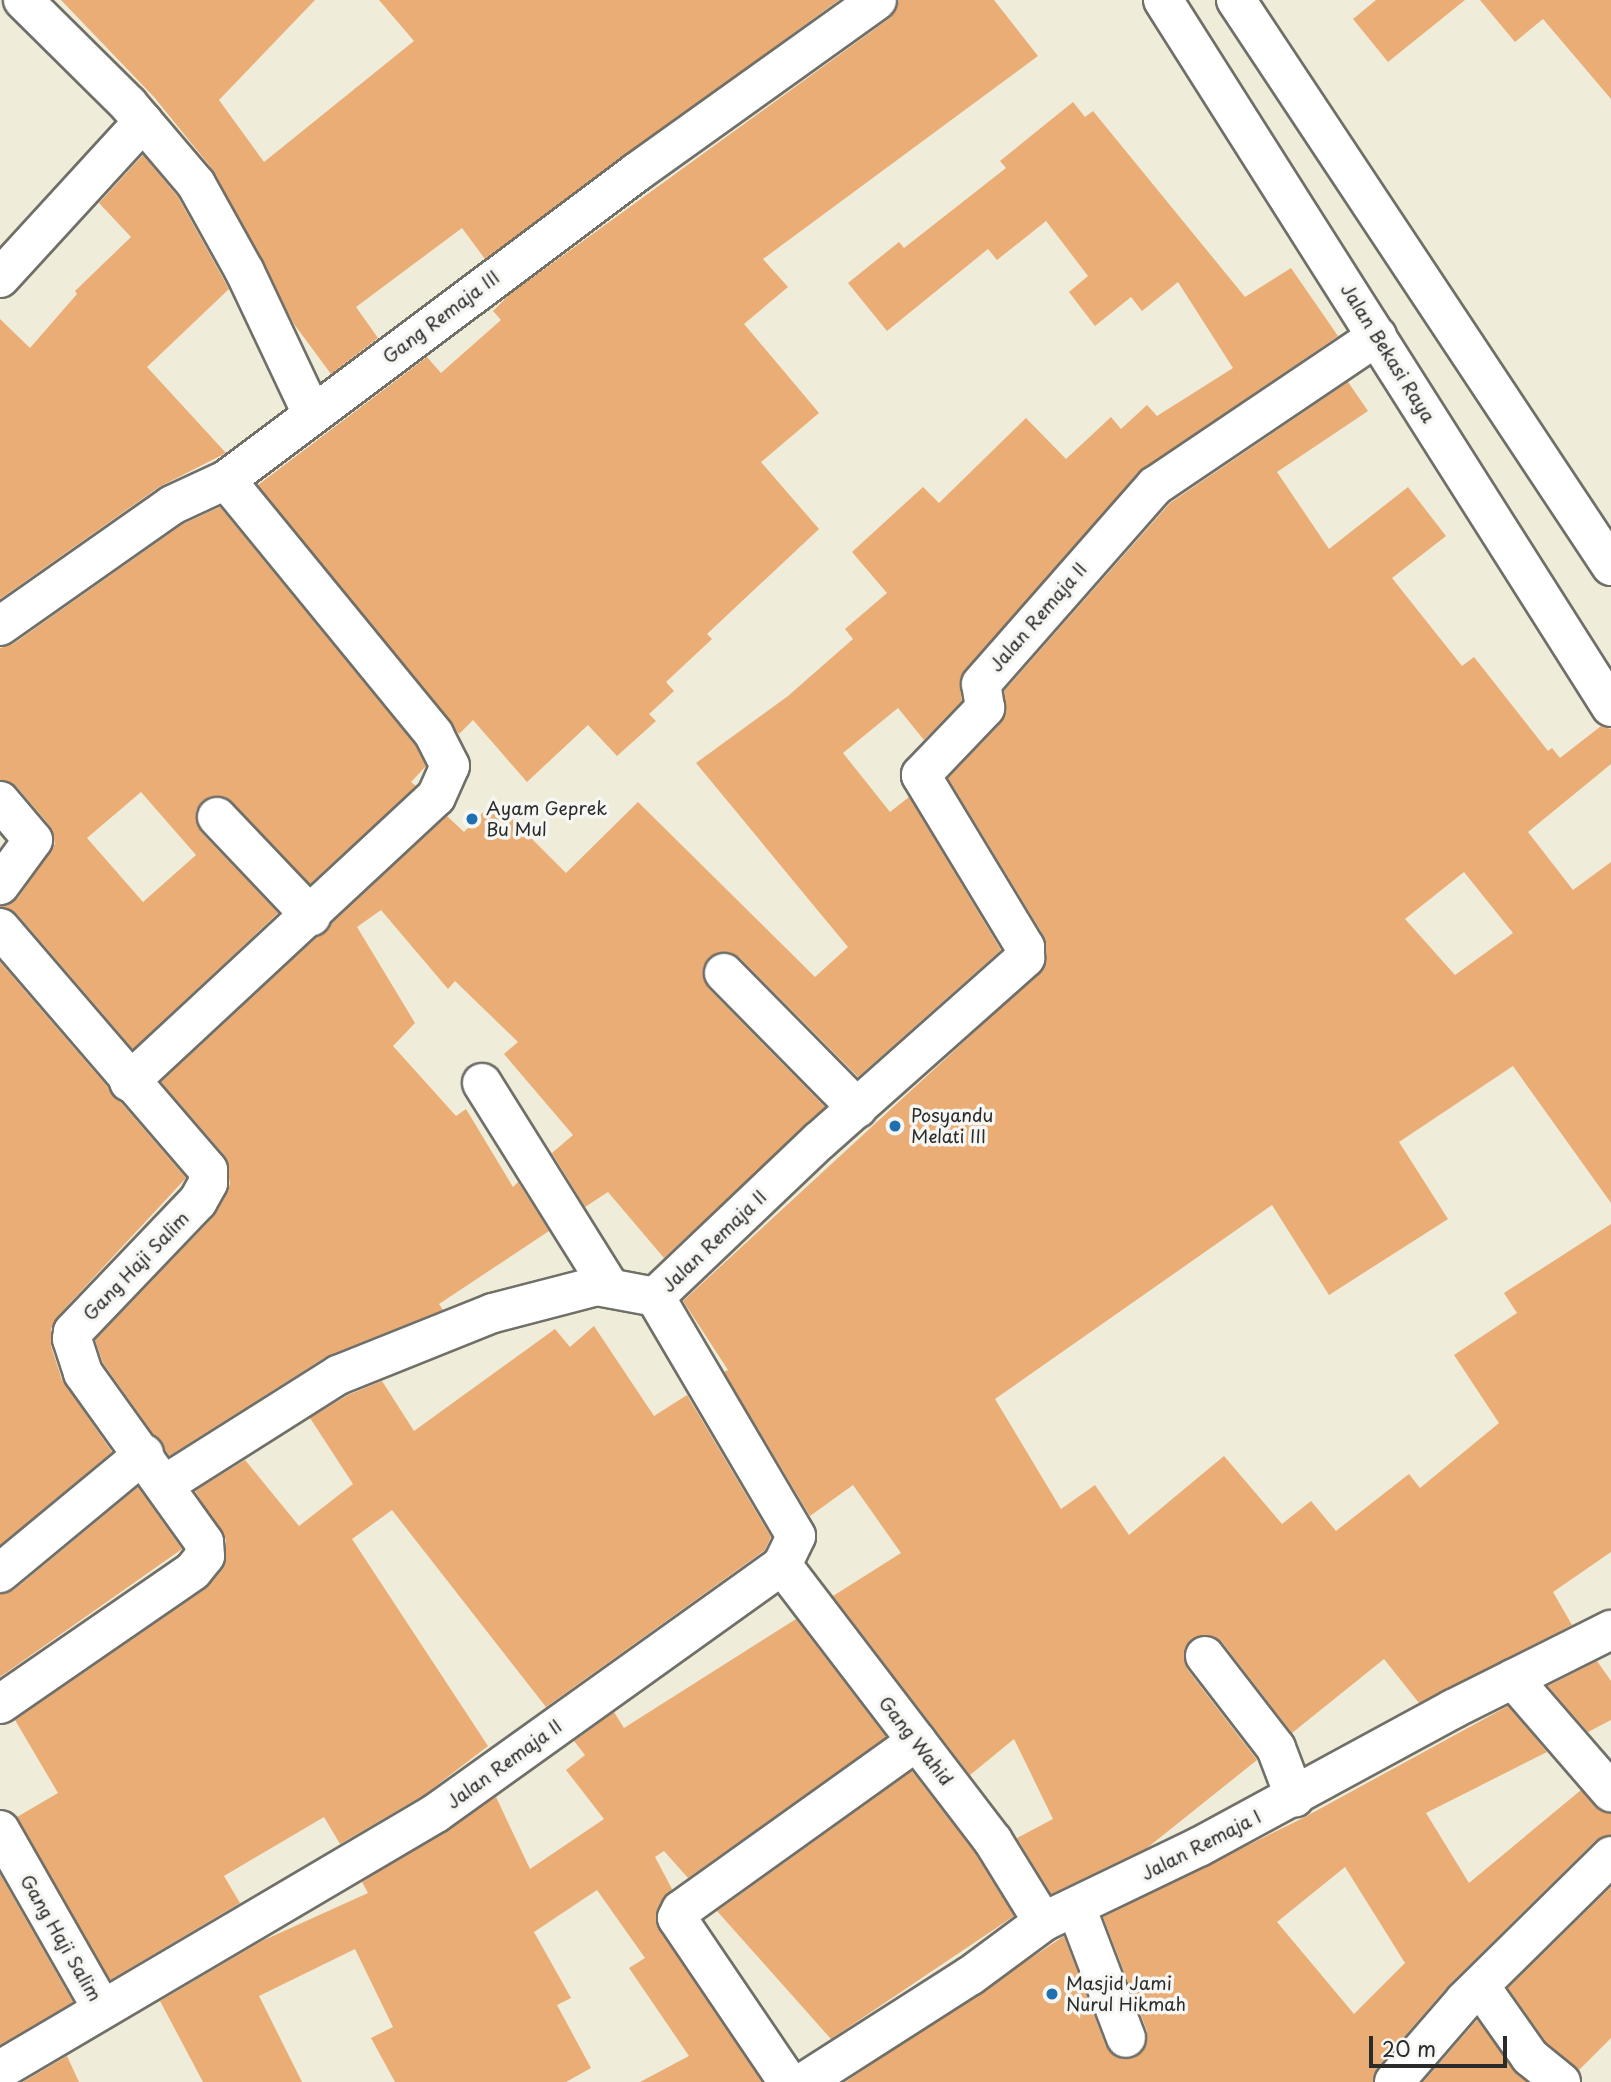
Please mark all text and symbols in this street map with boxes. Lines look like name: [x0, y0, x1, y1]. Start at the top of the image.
street label: Gang Remaja III: [379, 267, 503, 367]
street label: Jalan Bekasi Raya: [1336, 279, 1440, 427]
street label: Jalan Remaja II: [985, 559, 1091, 675]
place label: Ayam Geprek Bu Mul: [486, 798, 608, 840]
marker: Ayam Geprek Bu Mul: [464, 811, 480, 827]
place label: Posyandu Melati III: [911, 1105, 993, 1148]
marker: Posyandu Melati III: [885, 1116, 905, 1136]
street label: Jalan Remaja II: [658, 1186, 770, 1296]
street label: Gang Haji Salim: [78, 1207, 194, 1325]
street label: Gang Wahid: [874, 1692, 958, 1790]
street label: Jalan Remaja II: [443, 1715, 565, 1813]
street label: Jalan Remaja I: [1138, 1806, 1264, 1884]
street label: Gang Haji Salim: [16, 1870, 106, 2006]
place label: Masjid Jami Nurul Hikmah: [1066, 1973, 1187, 2016]
marker: Masjid Jami Nurul Hikmah: [1044, 1986, 1060, 2002]
scale bar: [1373, 2022, 1511, 2066]
text: 20 m: [1382, 2032, 1436, 2064]

